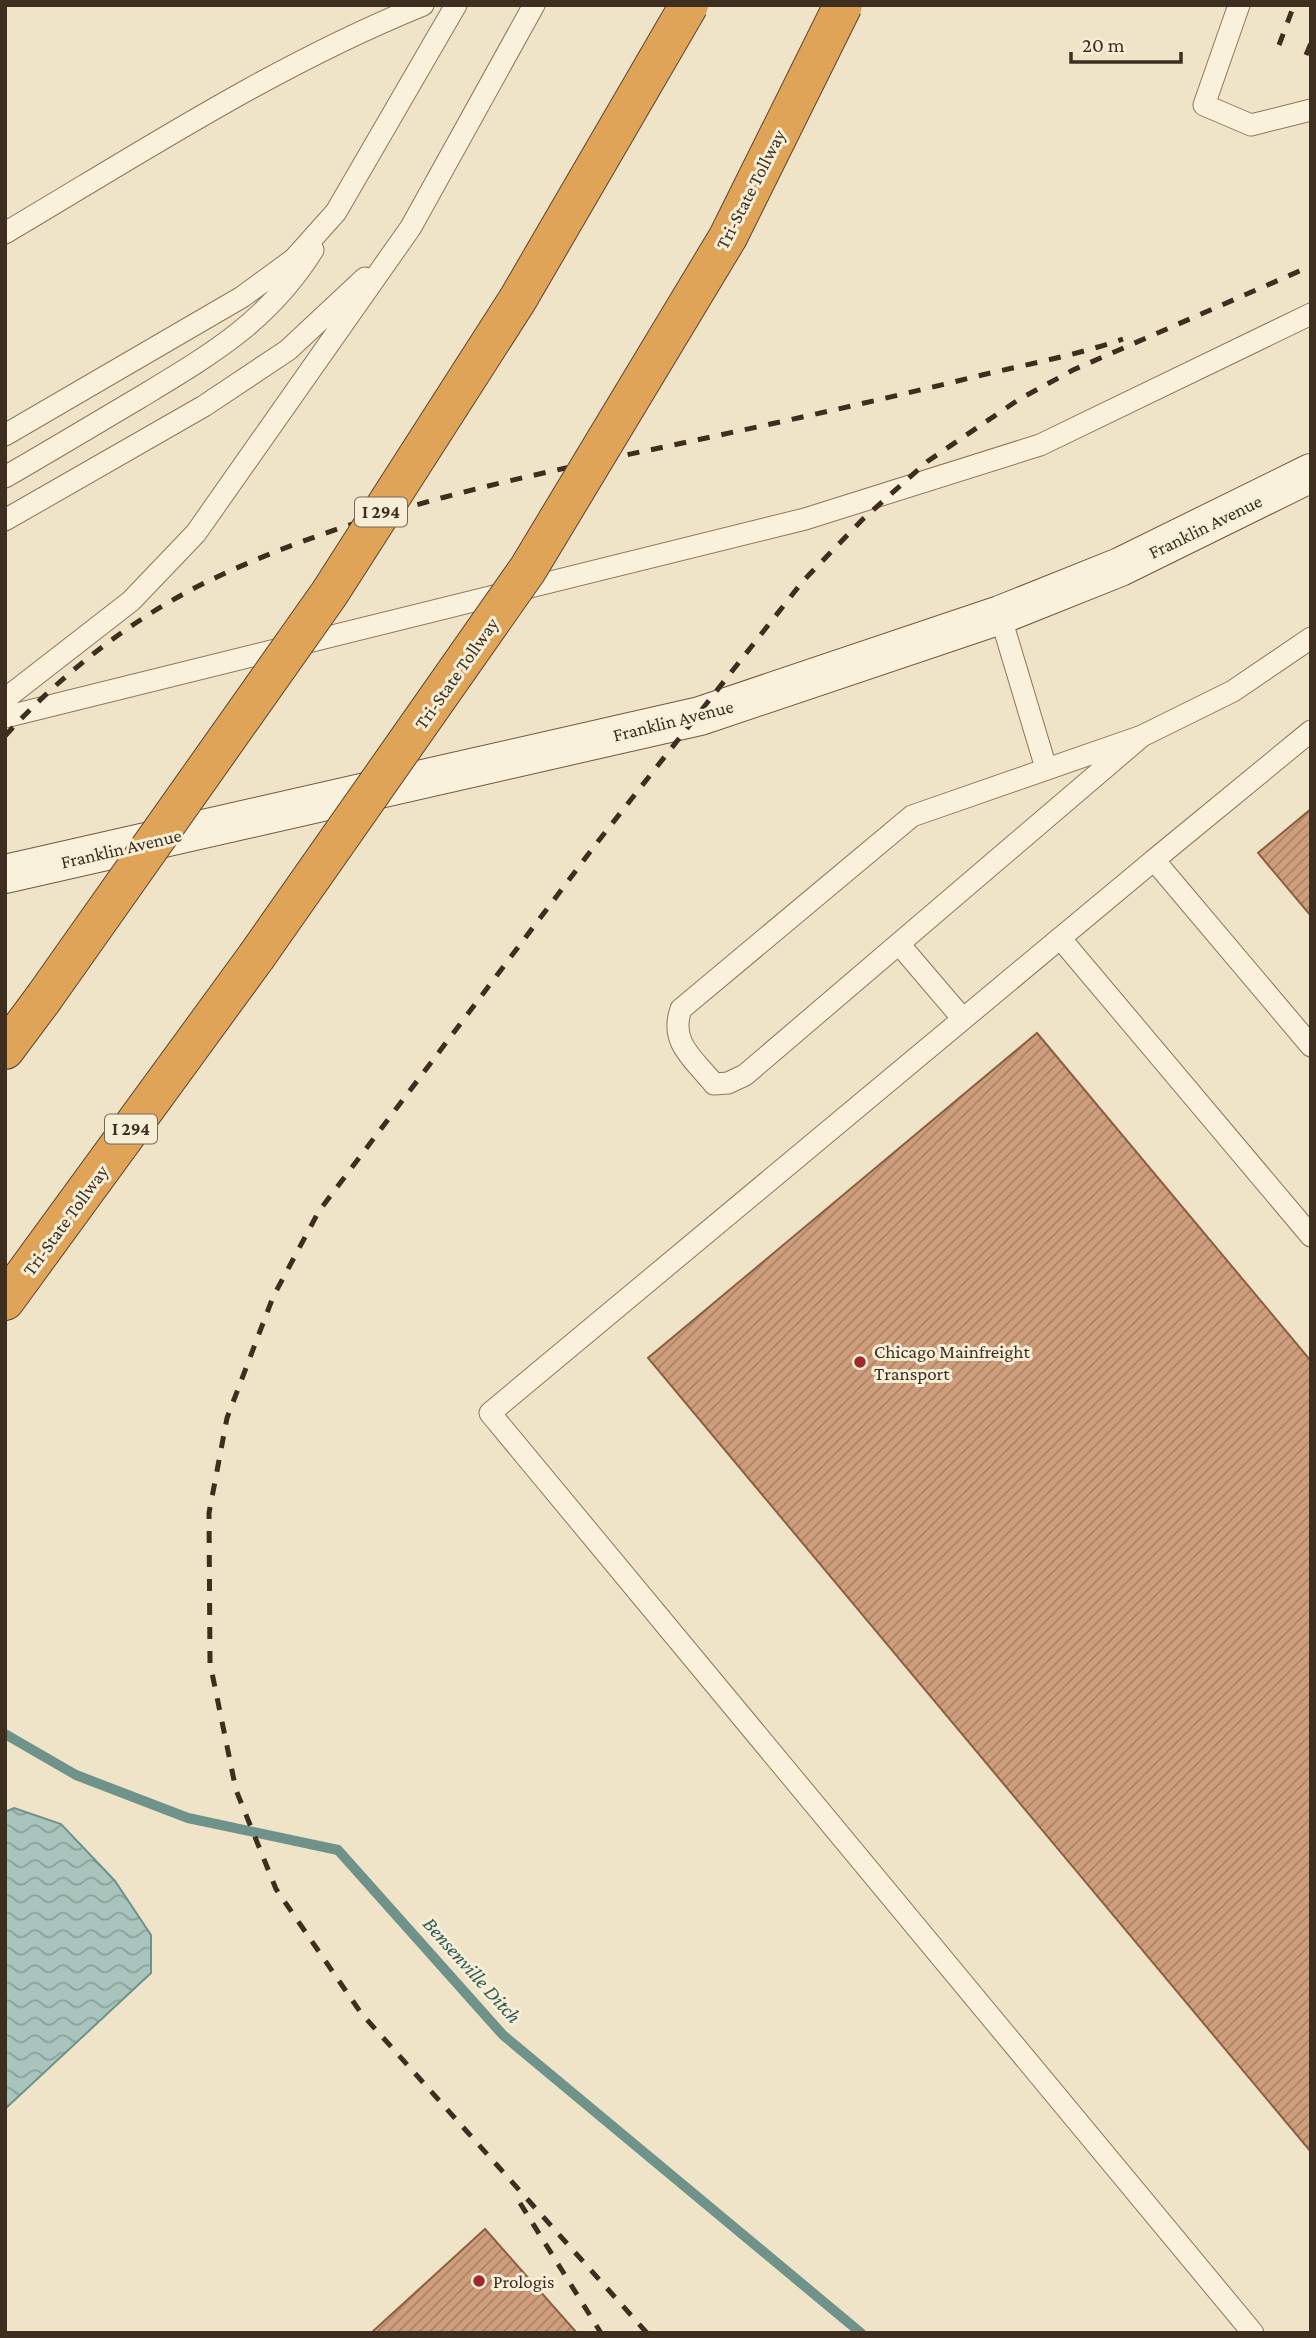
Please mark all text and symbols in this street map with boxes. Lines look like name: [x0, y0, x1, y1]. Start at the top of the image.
scale bar: [1071, 21, 1181, 65]
text: 20 m: [1082, 33, 1125, 57]
street label: Tri-State Tollway: [711, 126, 790, 252]
street label: Franklin Avenue: [1145, 490, 1265, 563]
road number: I 294: [355, 498, 407, 526]
street label: Tri-State Tollway: [410, 613, 503, 733]
street label: Franklin Avenue: [611, 695, 736, 746]
street label: Franklin Avenue: [59, 824, 184, 873]
road number: I 294: [105, 1114, 157, 1144]
street label: Tri-State Tollway: [18, 1161, 113, 1280]
place label: Chicago Mainfreight Transport: [874, 1341, 1031, 1384]
marker: Chicago Mainfreight Transport: [852, 1354, 868, 1370]
water label: Bensenville Ditch: [418, 1912, 526, 2028]
place label: Prologis: [493, 2271, 554, 2292]
marker: Prologis: [471, 2273, 487, 2289]

